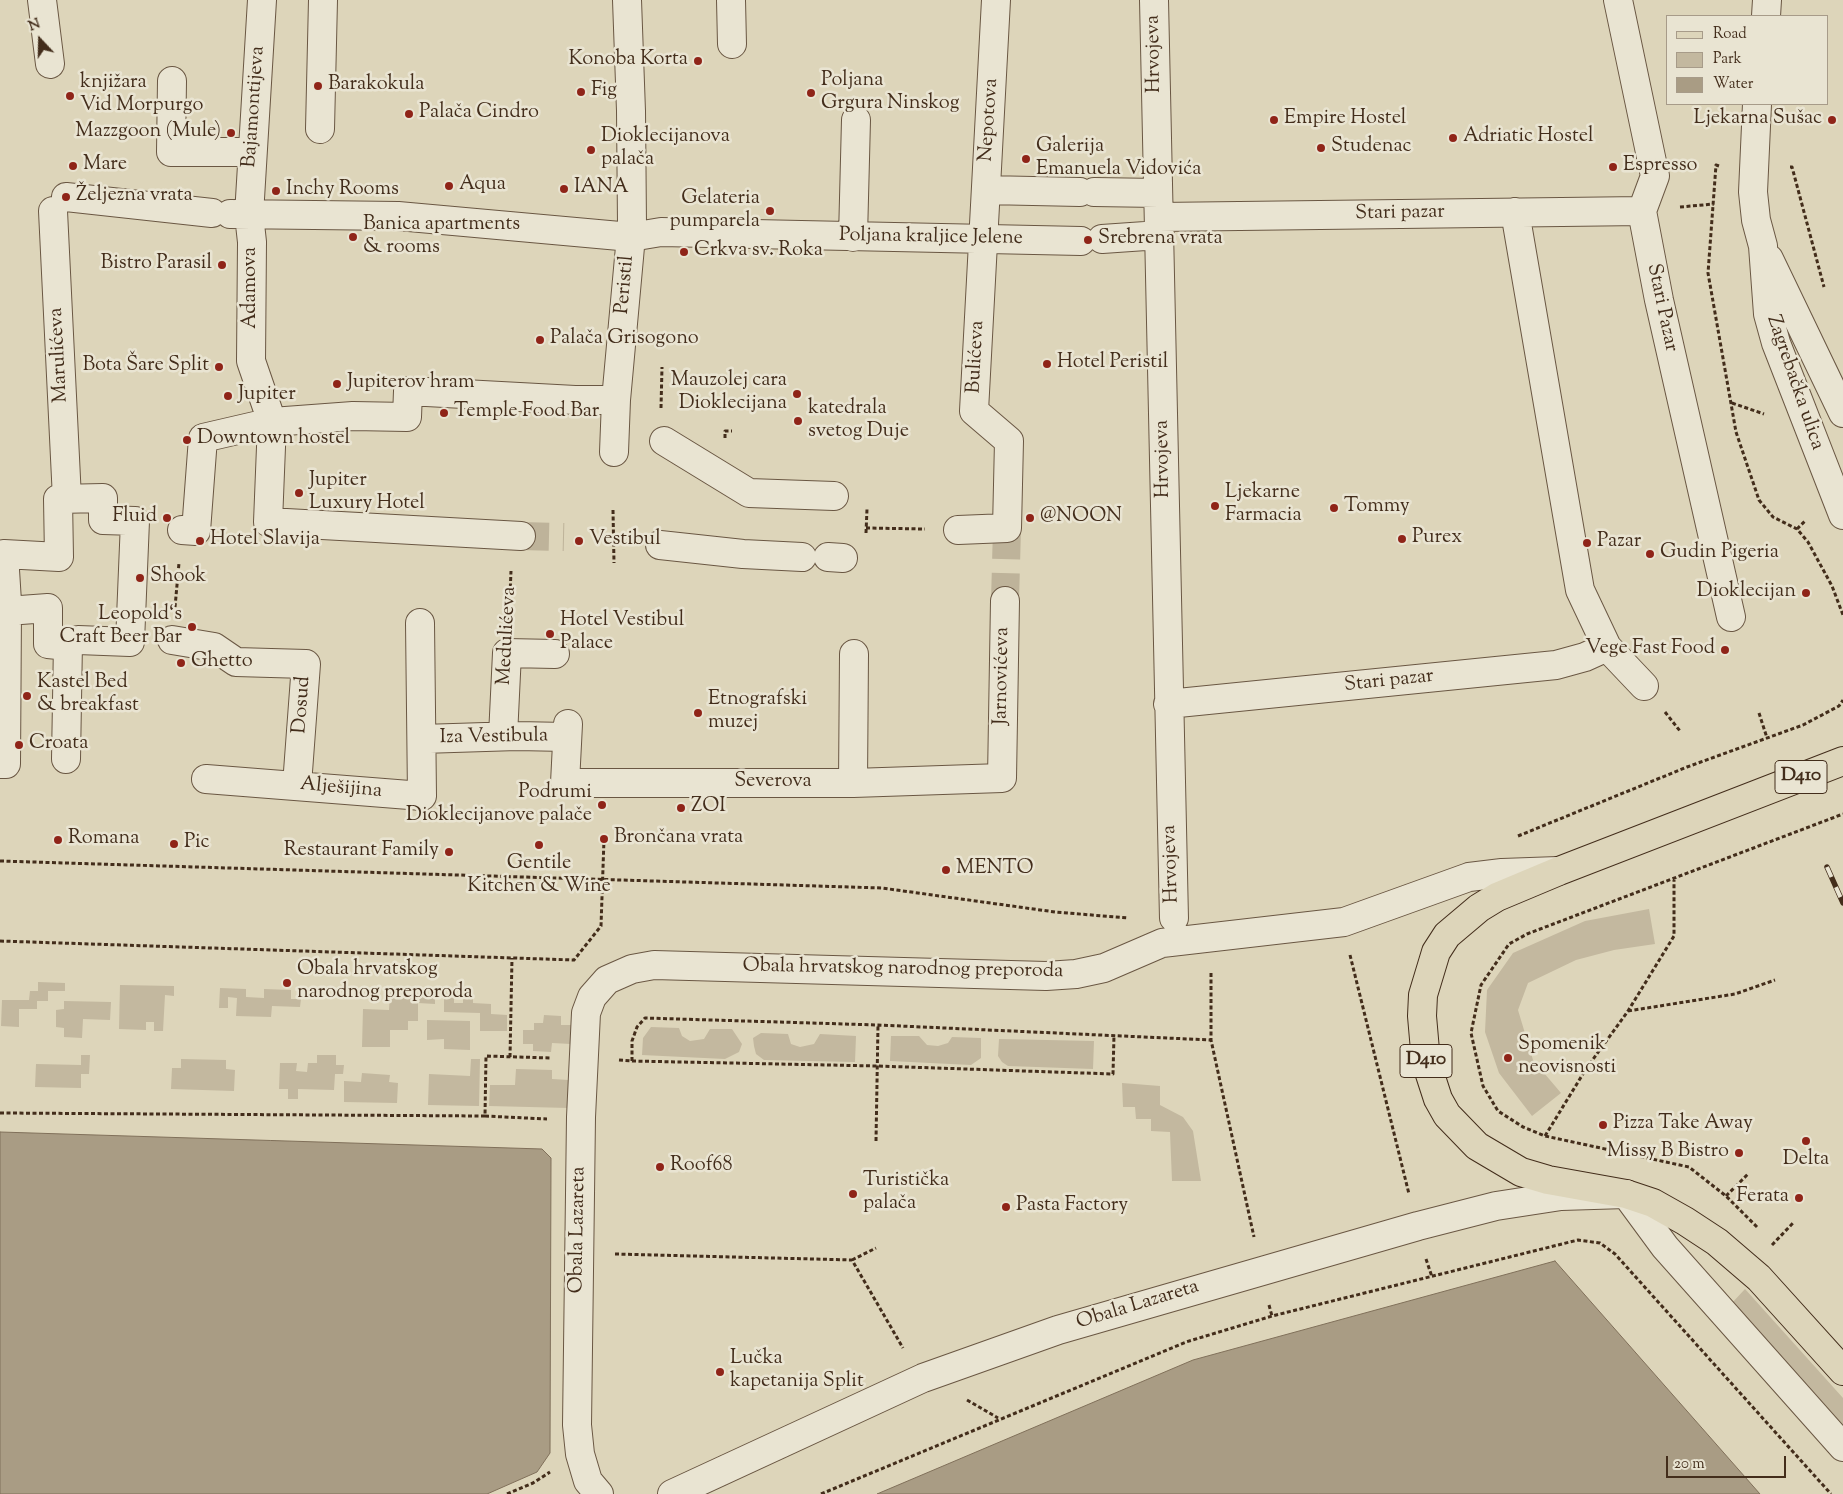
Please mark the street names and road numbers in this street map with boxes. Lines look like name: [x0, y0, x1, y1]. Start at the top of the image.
street label: Hrvojeva: [1142, 15, 1168, 93]
street label: Bajamontijeva: [239, 45, 271, 169]
street label: Nepotova: [975, 77, 1005, 163]
street label: Stari pazar: [1355, 201, 1445, 227]
street label: Poljana kraljice Jelene: [839, 224, 1023, 252]
street label: Adamova: [240, 247, 264, 329]
street label: Peristil: [611, 255, 641, 315]
street label: Stari Pazar: [1640, 262, 1682, 354]
street label: Marulićeva: [46, 307, 74, 403]
street label: Zagrebačka ulica: [1760, 313, 1828, 453]
street label: Bulićeva: [963, 320, 991, 394]
street label: Hrvojeva: [1151, 420, 1177, 498]
street label: Medulićeva: [493, 586, 523, 686]
street label: Jarnovićeva: [990, 627, 1016, 725]
street label: Stari pazar: [1343, 665, 1435, 699]
street label: Dosud: [289, 676, 317, 734]
street label: Iza Vestibula: [440, 725, 548, 751]
road number: D410: [1775, 760, 1827, 794]
street label: Severova: [734, 771, 812, 795]
street label: Alješijina: [299, 773, 383, 805]
street label: Hrvojeva: [1159, 824, 1185, 904]
street label: Obala hrvatskog narodnog preporoda: [742, 955, 1064, 985]
road number: D410: [1400, 1044, 1452, 1078]
street label: Obala Lazareta: [566, 1166, 592, 1294]
street label: Obala Lazareta: [1074, 1276, 1202, 1336]

